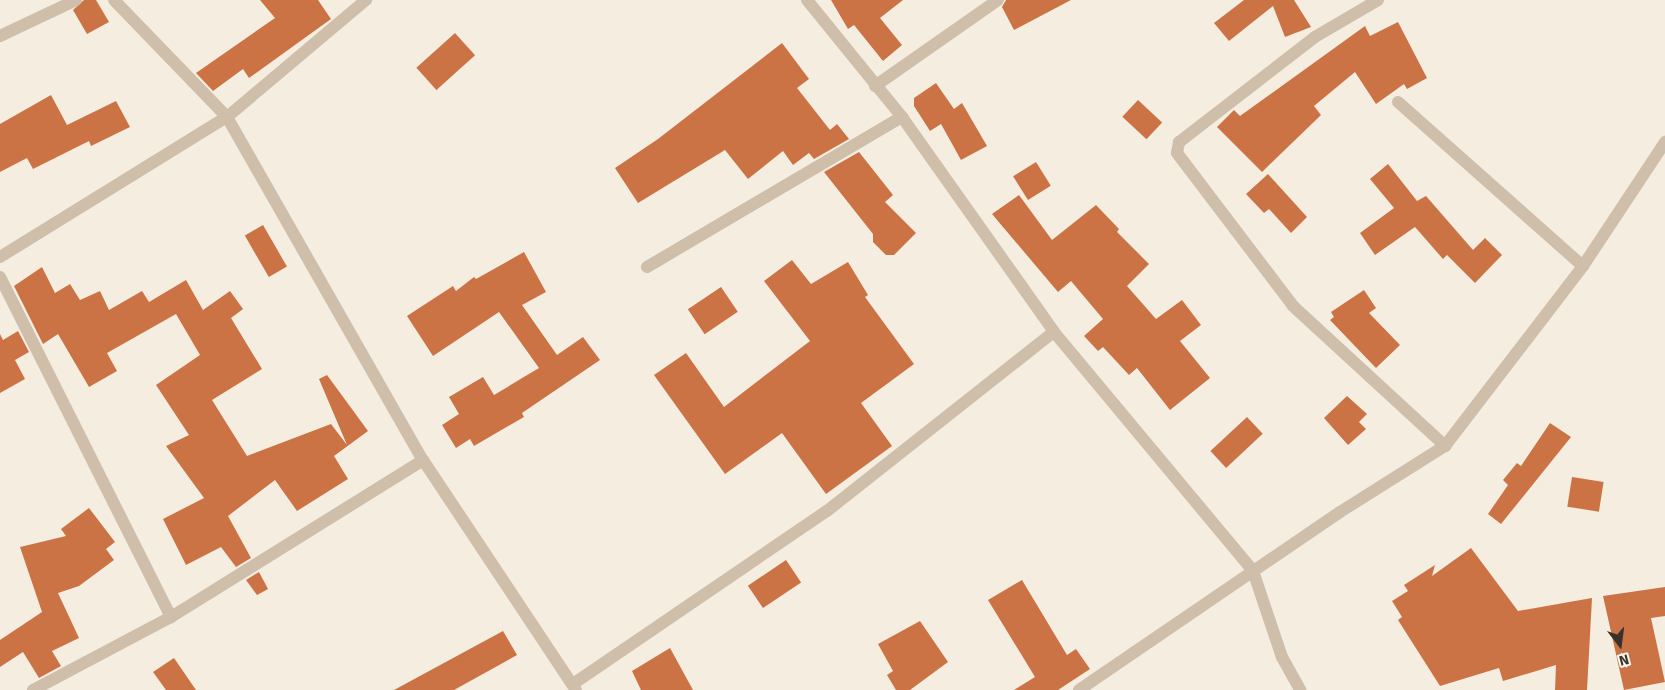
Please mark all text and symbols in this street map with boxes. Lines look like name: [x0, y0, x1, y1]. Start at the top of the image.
north arrow: [1595, 620, 1645, 670]
text: N: [1617, 650, 1631, 669]

